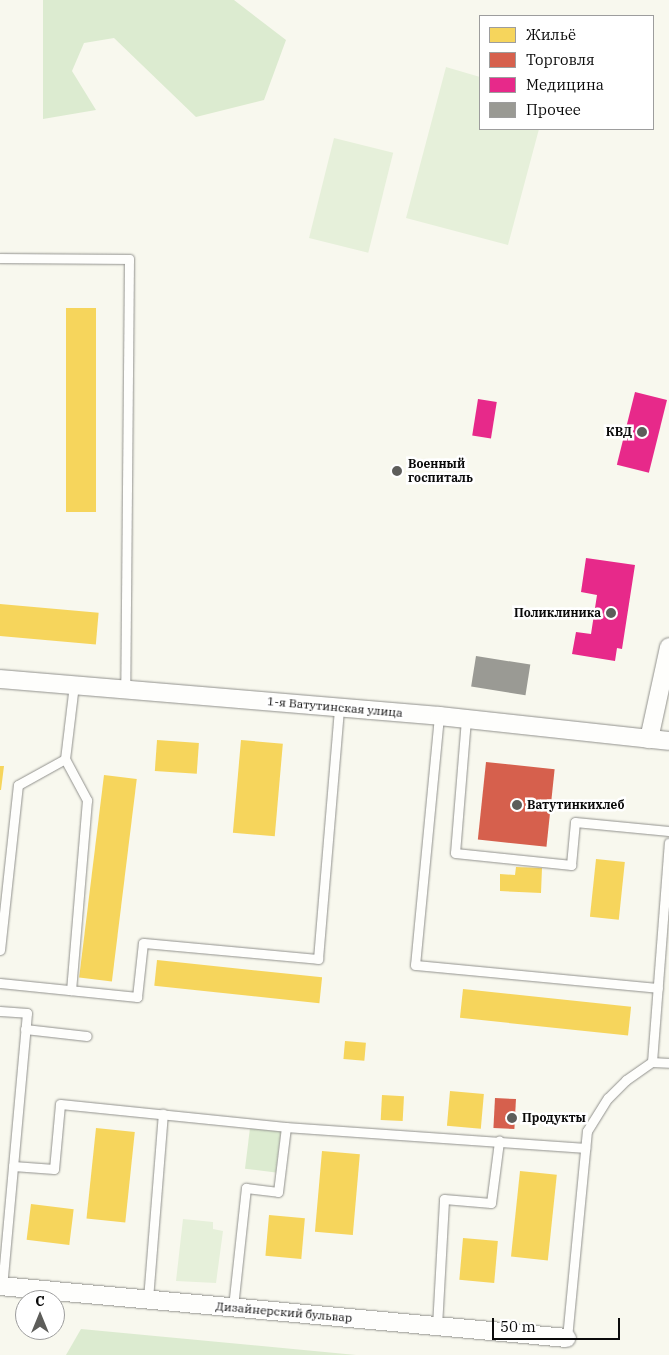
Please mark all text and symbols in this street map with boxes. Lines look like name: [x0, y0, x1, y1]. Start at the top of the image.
legend: [479, 15, 654, 130]
text: Жильё: [526, 25, 576, 44]
text: Торговля: [526, 50, 595, 69]
text: Медицина: [526, 75, 604, 94]
text: Прочее: [526, 100, 581, 119]
place label: КВД: [606, 425, 632, 439]
marker: КВД: [636, 426, 648, 438]
place label: Военный госпиталь: [408, 457, 473, 485]
marker: Военный госпиталь: [390, 464, 404, 478]
place label: Поликлиника: [514, 606, 601, 620]
marker: Поликлиника: [605, 607, 617, 619]
street label: 1-я Ватутинская улица: [267, 694, 403, 720]
place label: Ватутинкихлеб: [527, 798, 624, 812]
marker: Ватутинкихлеб: [511, 799, 523, 811]
place label: Продукты: [522, 1111, 586, 1125]
marker: Продукты: [506, 1112, 518, 1124]
north arrow: [15, 1290, 65, 1340]
text: С: [35, 1292, 45, 1310]
street label: Дизайнерский бульвар: [215, 1299, 353, 1325]
scale bar: [494, 1308, 622, 1340]
text: 50 m: [500, 1317, 536, 1336]

